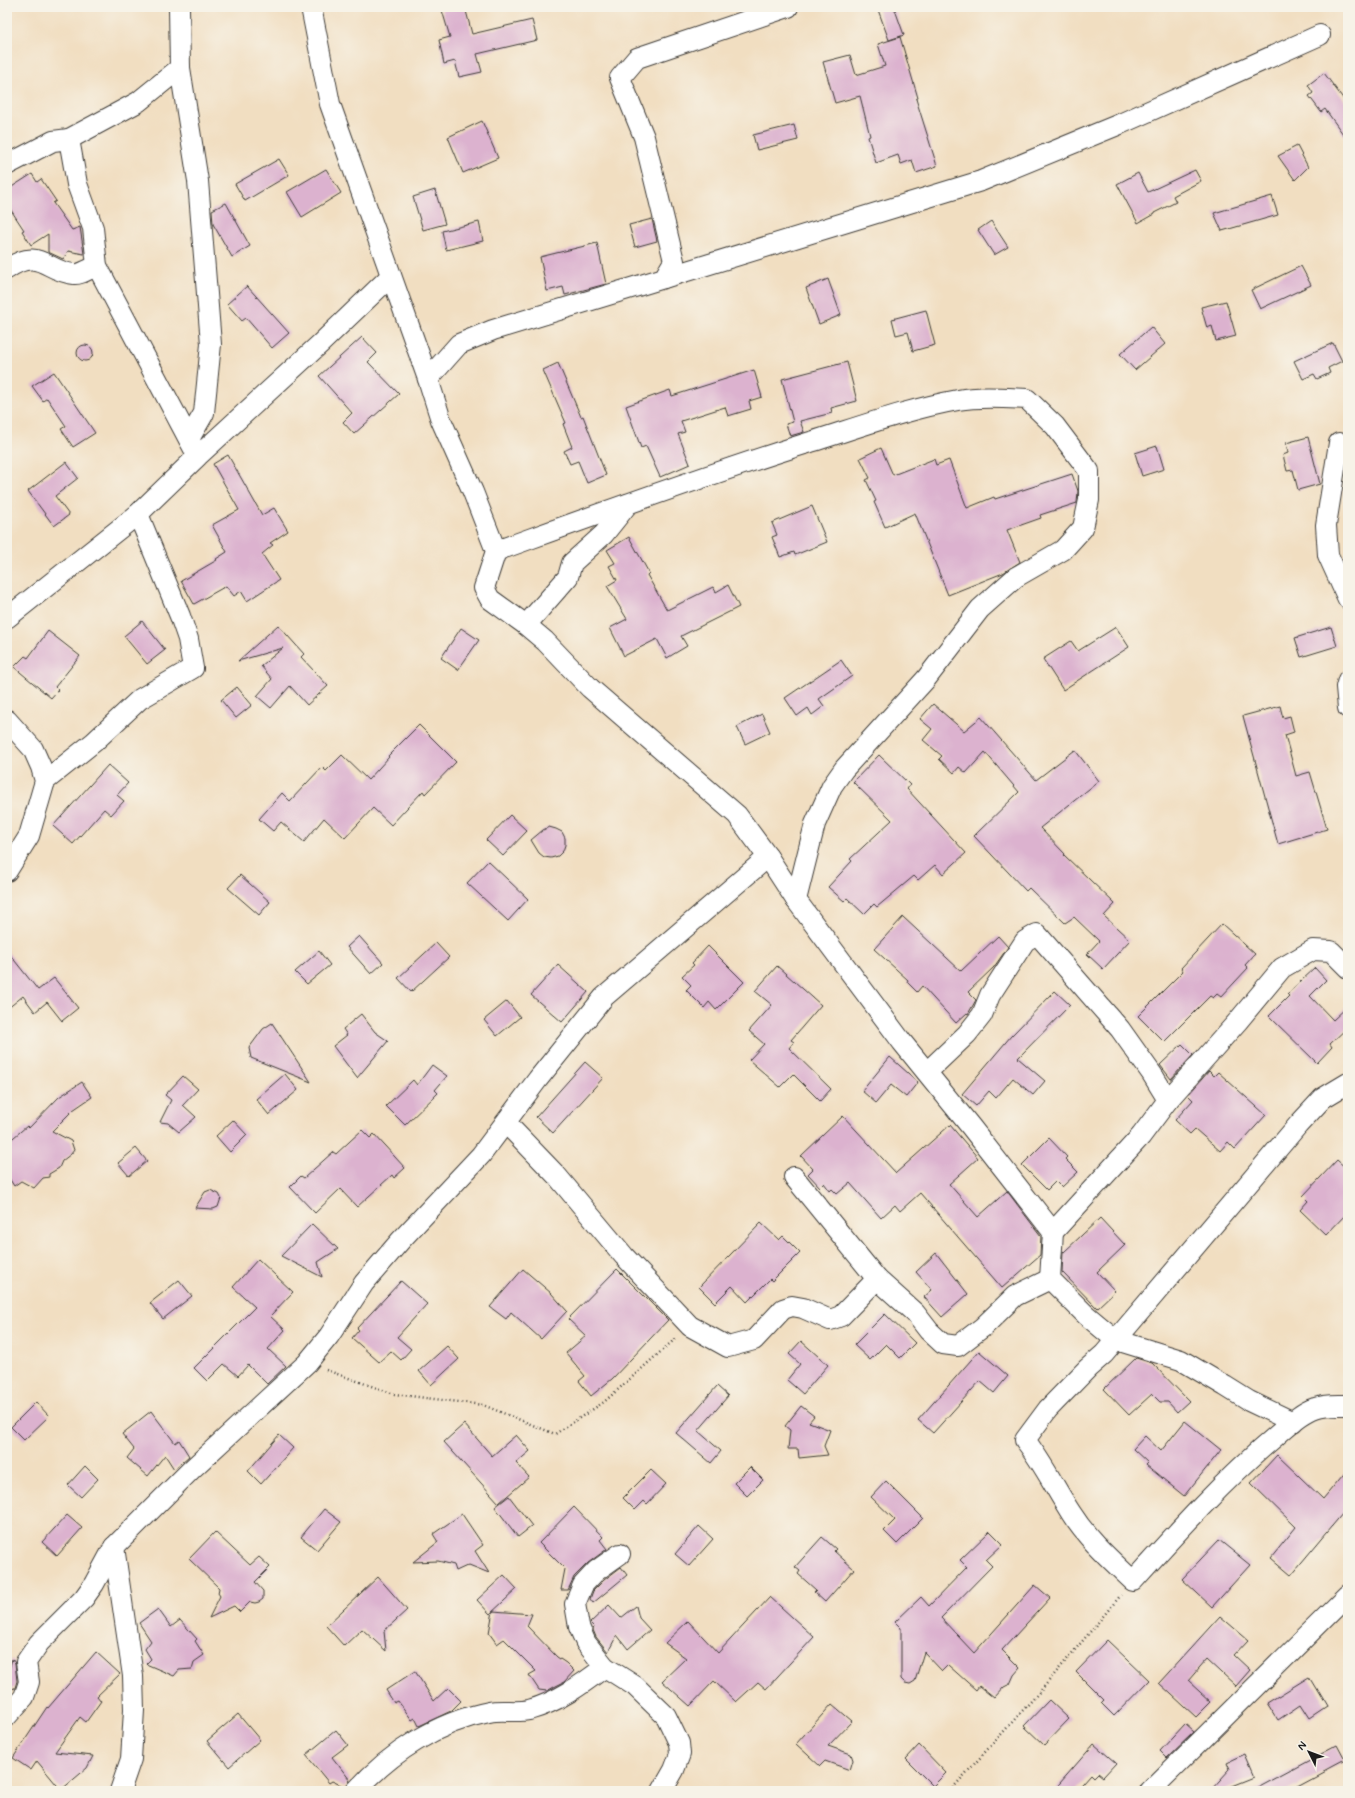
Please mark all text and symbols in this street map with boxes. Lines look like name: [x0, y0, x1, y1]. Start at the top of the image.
north arrow: [1289, 1732, 1329, 1772]
text: N: [1295, 1739, 1310, 1753]

